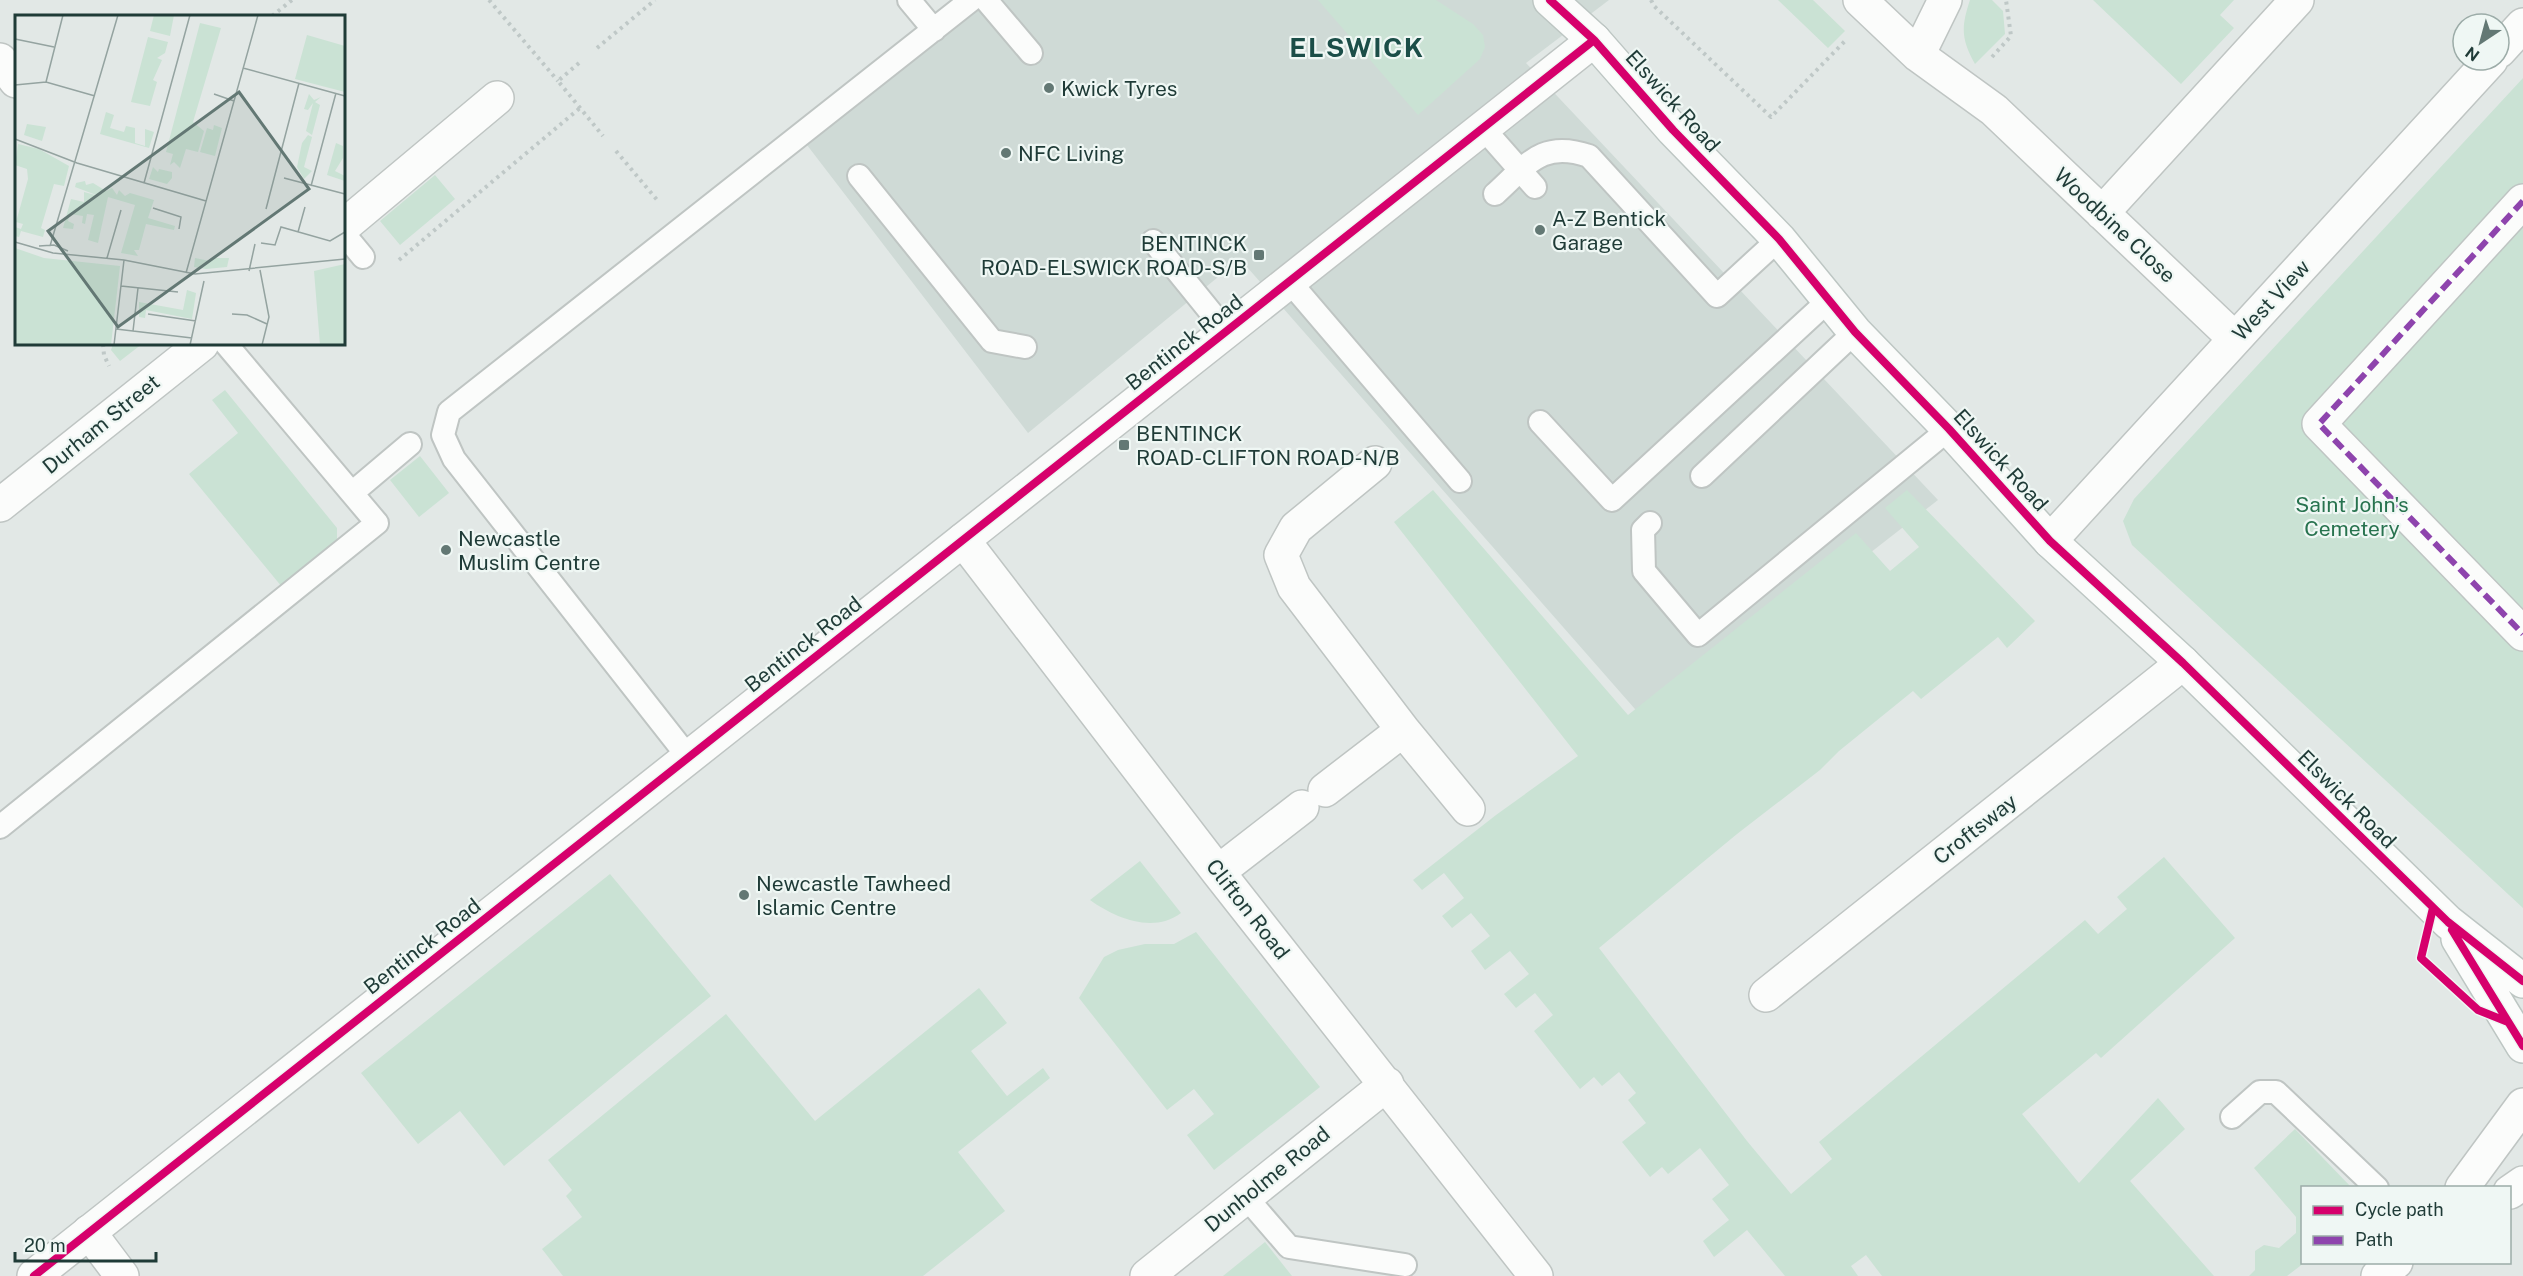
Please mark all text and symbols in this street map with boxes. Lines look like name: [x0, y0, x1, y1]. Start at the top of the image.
north arrow: [2451, 12, 2511, 72]
inset map: [15, 15, 345, 345]
district label: ELSWICK: [1289, 31, 1425, 63]
text: N: [2462, 42, 2483, 65]
street label: Elswick Road: [1621, 45, 1725, 157]
place label: Kwick Tyres: [1061, 76, 1178, 101]
marker: Kwick Tyres: [1042, 81, 1056, 95]
place label: NFC Living: [1018, 141, 1124, 166]
marker: NFC Living: [999, 146, 1013, 160]
street label: Woodbine Close: [2049, 162, 2181, 288]
place label: A-Z Bentick Garage: [1552, 206, 1666, 255]
marker: A-Z Bentick Garage: [1533, 223, 1547, 237]
place label: BENTINCK ROAD-ELSWICK ROAD-S/B: [981, 231, 1247, 280]
marker: BENTINCK ROAD-ELSWICK ROAD-S/B: [1252, 248, 1266, 262]
street label: West View: [2227, 254, 2315, 346]
street label: Bentinck Road: [1121, 289, 1247, 395]
street label: Durham Street: [37, 369, 165, 479]
street label: Elswick Road: [1949, 404, 2053, 516]
place label: BENTINCK ROAD-CLIFTON ROAD-N/B: [1136, 421, 1400, 470]
marker: BENTINCK ROAD-CLIFTON ROAD-N/B: [1117, 438, 1131, 452]
park label: Saint John's Cemetery: [2295, 492, 2409, 541]
place label: Newcastle Muslim Centre: [458, 526, 600, 575]
marker: Newcastle Muslim Centre: [439, 543, 453, 557]
street label: Bentinck Road: [740, 591, 866, 697]
street label: Elswick Road: [2293, 745, 2401, 853]
street label: Croftsway: [1928, 789, 2022, 869]
street label: Clifton Road: [1201, 854, 1295, 964]
place label: Newcastle Tawheed Islamic Centre: [756, 871, 951, 920]
marker: Newcastle Tawheed Islamic Centre: [737, 888, 751, 902]
street label: Bentinck Road: [359, 893, 485, 999]
street label: Dunholme Road: [1199, 1121, 1335, 1237]
legend: [2301, 1186, 2511, 1264]
text: Cycle path: [2355, 1199, 2444, 1220]
scale bar: [15, 1225, 156, 1263]
text: Path: [2355, 1229, 2393, 1250]
text: 20 m: [24, 1235, 66, 1256]

